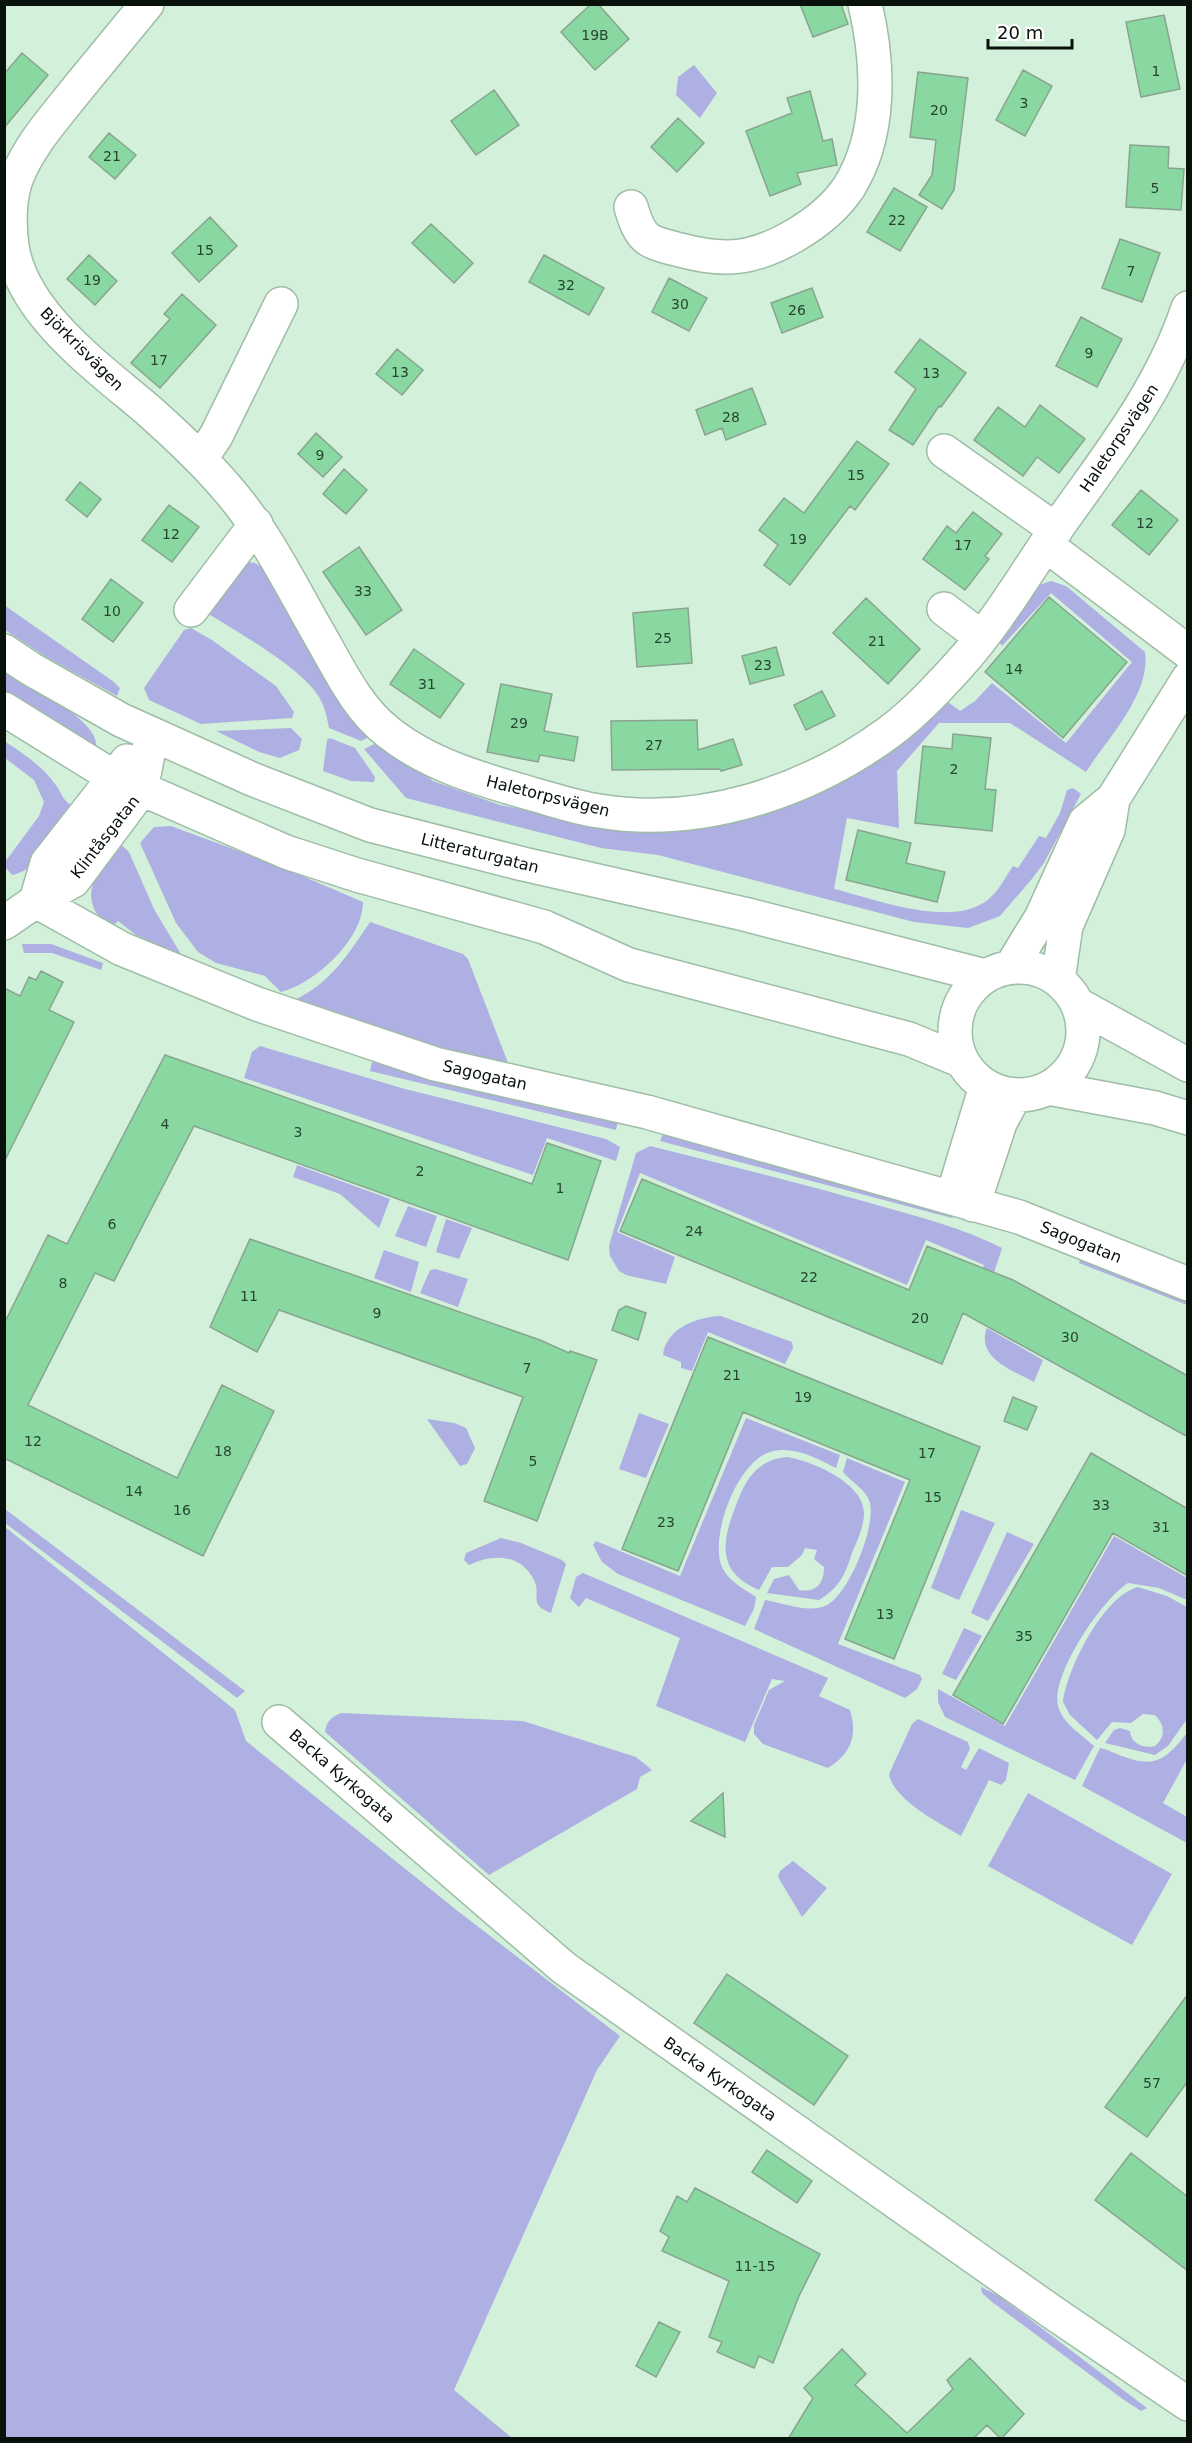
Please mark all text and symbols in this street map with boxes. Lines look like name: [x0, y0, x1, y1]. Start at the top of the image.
scale bar: [988, 12, 1072, 50]
text: 20 m: [997, 22, 1043, 43]
house number: 19B: [581, 27, 609, 43]
house number: 1: [1152, 63, 1160, 79]
house number: 3: [1020, 95, 1028, 111]
house number: 20: [930, 102, 948, 118]
house number: 21: [103, 148, 121, 164]
house number: 5: [1151, 180, 1159, 196]
house number: 22: [888, 212, 906, 228]
house number: 15: [196, 242, 214, 258]
house number: 7: [1127, 263, 1135, 279]
house number: 19: [83, 272, 101, 288]
house number: 32: [557, 277, 575, 293]
house number: 30: [671, 296, 689, 312]
house number: 26: [788, 302, 806, 318]
street label: Björkrisvägen: [36, 303, 128, 395]
house number: 9: [1085, 345, 1093, 361]
house number: 17: [150, 352, 168, 368]
house number: 13: [391, 364, 409, 380]
house number: 13: [922, 365, 940, 381]
street label: Haletorpsvägen: [1076, 380, 1162, 496]
house number: 28: [722, 409, 740, 425]
house number: 9: [316, 447, 324, 463]
house number: 15: [847, 467, 865, 483]
house number: 12: [1136, 515, 1154, 531]
house number: 12: [162, 526, 180, 542]
house number: 19: [789, 531, 807, 547]
house number: 17: [954, 537, 972, 553]
house number: 33: [354, 583, 372, 599]
house number: 10: [103, 603, 121, 619]
house number: 25: [654, 630, 672, 646]
house number: 21: [868, 633, 886, 649]
house number: 23: [754, 657, 772, 673]
house number: 14: [1005, 661, 1023, 677]
house number: 31: [418, 676, 436, 692]
house number: 29: [510, 715, 528, 731]
house number: 27: [645, 737, 663, 753]
house number: 2: [950, 761, 958, 777]
street label: Haletorpsvägen: [484, 771, 612, 821]
street label: Klintåsgatan: [67, 792, 143, 882]
street label: Litteraturgatan: [419, 829, 541, 877]
street label: Sagogatan: [441, 1056, 529, 1094]
house number: 4: [161, 1116, 170, 1132]
house number: 3: [294, 1124, 302, 1140]
house number: 2: [416, 1163, 424, 1179]
house number: 1: [556, 1180, 564, 1196]
house number: 6: [108, 1216, 117, 1232]
street label: Sagogatan: [1038, 1217, 1124, 1267]
house number: 24: [685, 1223, 703, 1239]
house number: 22: [800, 1269, 818, 1285]
house number: 8: [59, 1275, 67, 1291]
house number: 11: [240, 1288, 258, 1304]
house number: 9: [373, 1305, 381, 1321]
house number: 20: [911, 1310, 929, 1326]
house number: 30: [1061, 1329, 1079, 1345]
house number: 7: [523, 1360, 531, 1376]
house number: 21: [723, 1367, 741, 1383]
house number: 19: [794, 1389, 812, 1405]
house number: 12: [24, 1433, 42, 1449]
house number: 18: [214, 1443, 232, 1459]
house number: 17: [918, 1445, 936, 1461]
house number: 5: [529, 1453, 537, 1469]
house number: 14: [125, 1483, 143, 1499]
house number: 15: [924, 1489, 942, 1505]
house number: 33: [1092, 1497, 1110, 1513]
house number: 16: [173, 1502, 191, 1518]
house number: 23: [657, 1514, 675, 1530]
house number: 31: [1152, 1519, 1170, 1535]
house number: 13: [876, 1606, 894, 1622]
house number: 35: [1015, 1628, 1033, 1644]
street label: Backa Kyrkogata: [285, 1725, 399, 1827]
street label: Backa Kyrkogata: [660, 2033, 780, 2125]
house number: 57: [1143, 2075, 1161, 2091]
house number: 11-15: [735, 2258, 775, 2274]

